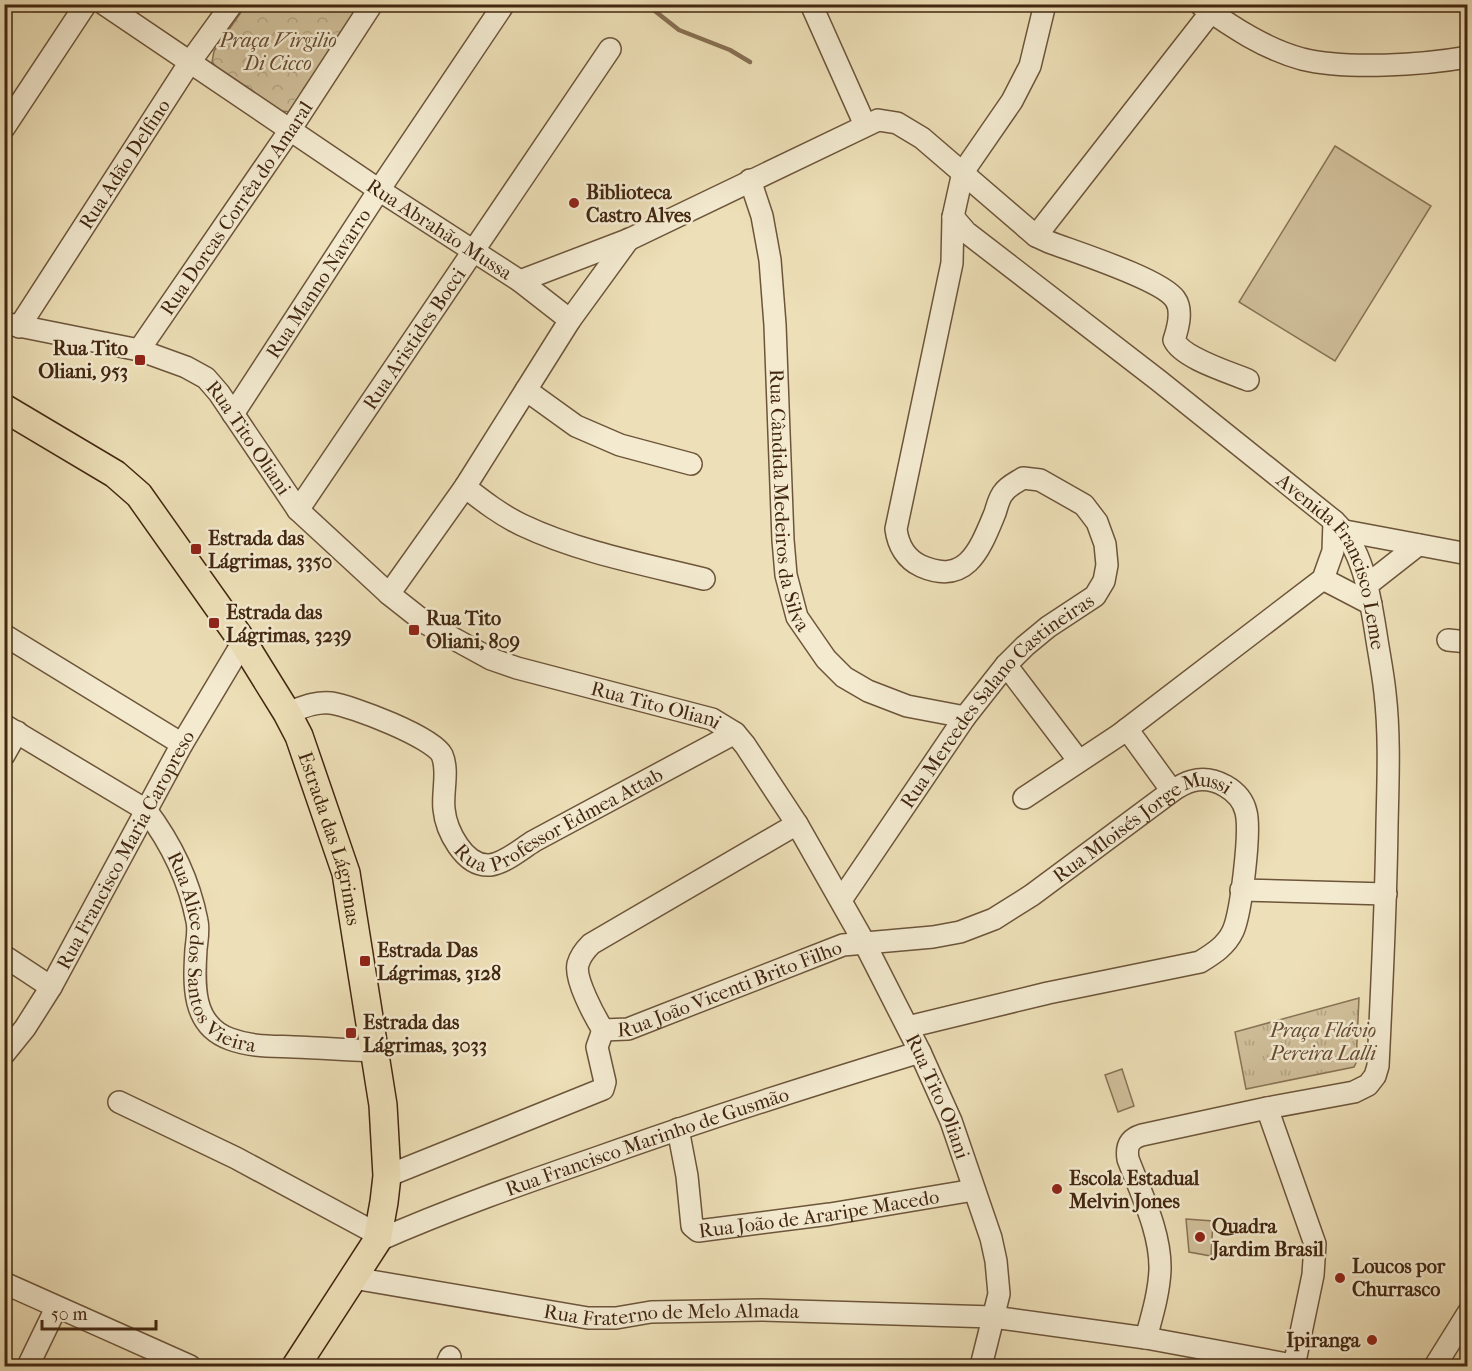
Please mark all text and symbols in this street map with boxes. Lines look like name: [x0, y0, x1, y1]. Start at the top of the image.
park label: Praça Virgilio Di Cicco: [218, 29, 337, 75]
street label: Rua Adão Delfino: [74, 95, 175, 233]
street label: Rua Dorcas Corrêa do Amaral: [155, 96, 317, 319]
street label: Rua Abrahão Mussa: [362, 174, 517, 285]
place label: Biblioteca Castro Alves: [586, 181, 692, 227]
marker: Biblioteca Castro Alves: [567, 196, 581, 210]
street label: Rua Manno Navarro: [261, 204, 375, 362]
street label: Rua Aristides Bocci: [358, 263, 470, 414]
place label: Rua Tito Oliani, 953: [38, 337, 128, 383]
marker: Rua Tito Oliani, 953: [133, 353, 147, 367]
street label: Rua Cândida Medeiros da Silva: [765, 369, 815, 636]
street label: Rua Tito Oliani: [202, 376, 296, 499]
street label: Avenida Francisco Leme: [1272, 468, 1390, 651]
place label: Estrada das Lágrimas, 3350: [208, 527, 332, 573]
marker: Estrada das Lágrimas, 3350: [189, 542, 203, 556]
street label: Rua Mercedes Salano Castineiras: [895, 589, 1098, 812]
place label: Estrada das Lágrimas, 3239: [226, 601, 351, 647]
place label: Rua Tito Oliani, 809: [426, 607, 520, 653]
marker: Estrada das Lágrimas, 3239: [207, 616, 221, 630]
marker: Rua Tito Oliani, 809: [407, 623, 421, 637]
street label: Rua Tito Oliani: [589, 676, 726, 734]
street label: Rua Francisco Maria Caropreso: [51, 726, 199, 973]
street label: Estrada das Lágrimas: [294, 748, 366, 927]
street label: Rua Professor Edmea Attab: [449, 763, 667, 877]
street label: Rua Mloisés Jorge Mussi: [1048, 768, 1236, 887]
street label: Rua Alice dos Santos Vieira: [163, 848, 258, 1057]
street label: Rua João Vicenti Brito Filho: [617, 935, 845, 1041]
place label: Estrada Das Lágrimas, 3128: [377, 939, 501, 985]
marker: Estrada Das Lágrimas, 3128: [358, 954, 372, 968]
place label: Estrada das Lágrimas, 3033: [363, 1011, 487, 1057]
park label: Praça Flávio Pereira Lalli: [1269, 1019, 1377, 1065]
marker: Estrada das Lágrimas, 3033: [344, 1026, 358, 1040]
street label: Rua Tito Oliani: [901, 1030, 975, 1162]
street label: Rua Francisco Marinho de Gusmão: [502, 1082, 791, 1200]
place label: Escola Estadual Melvin Jones: [1068, 1167, 1200, 1213]
marker: Escola Estadual Melvin Jones: [1050, 1182, 1064, 1196]
street label: Rua João de Araripe Macedo: [697, 1185, 941, 1242]
place label: Quadra Jardim Brasil: [1210, 1215, 1324, 1261]
marker: Quadra Jardim Brasil: [1193, 1230, 1207, 1244]
place label: Loucos por Churrasco: [1352, 1255, 1446, 1301]
marker: Loucos por Churrasco: [1333, 1271, 1347, 1285]
scale bar: [42, 1293, 156, 1331]
street label: Rua Fraterno de Melo Almada: [542, 1298, 800, 1330]
text: 50 m: [51, 1304, 88, 1325]
place label: Ipiranga: [1286, 1329, 1361, 1352]
marker: Ipiranga: [1365, 1333, 1379, 1347]

